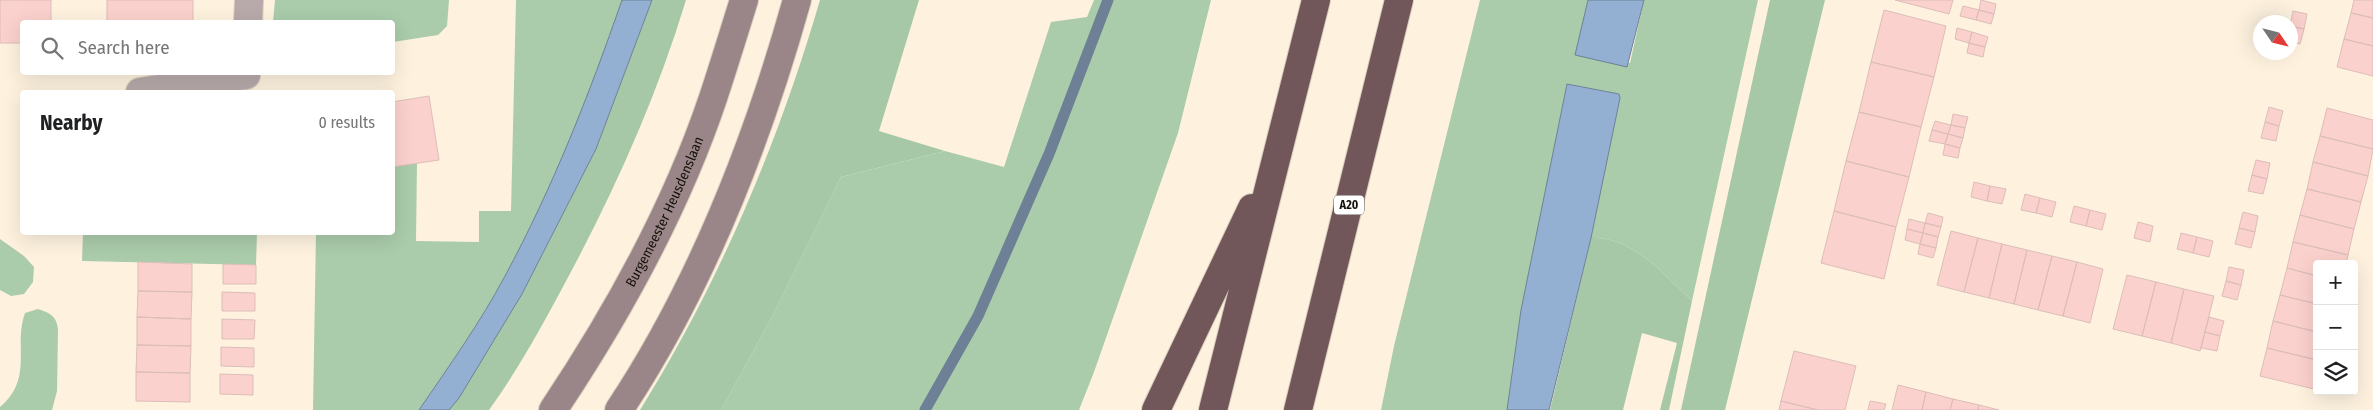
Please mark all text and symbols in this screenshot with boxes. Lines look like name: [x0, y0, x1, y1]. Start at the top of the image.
north arrow: [2253, 15, 2298, 60]
search box: [20, 20, 395, 75]
icon: search: [38, 34, 66, 62]
text: Search here: [78, 36, 170, 59]
text: Nearby: [40, 110, 102, 136]
text: 0 results: [318, 113, 375, 132]
street label: Burgemeester Heusdenslaan: [622, 134, 707, 290]
road number: A20: [1334, 196, 1364, 214]
map controls: [2313, 260, 2358, 395]
button: +: [2313, 260, 2358, 305]
button: −: [2313, 305, 2358, 350]
button: layers: [2313, 350, 2358, 395]

